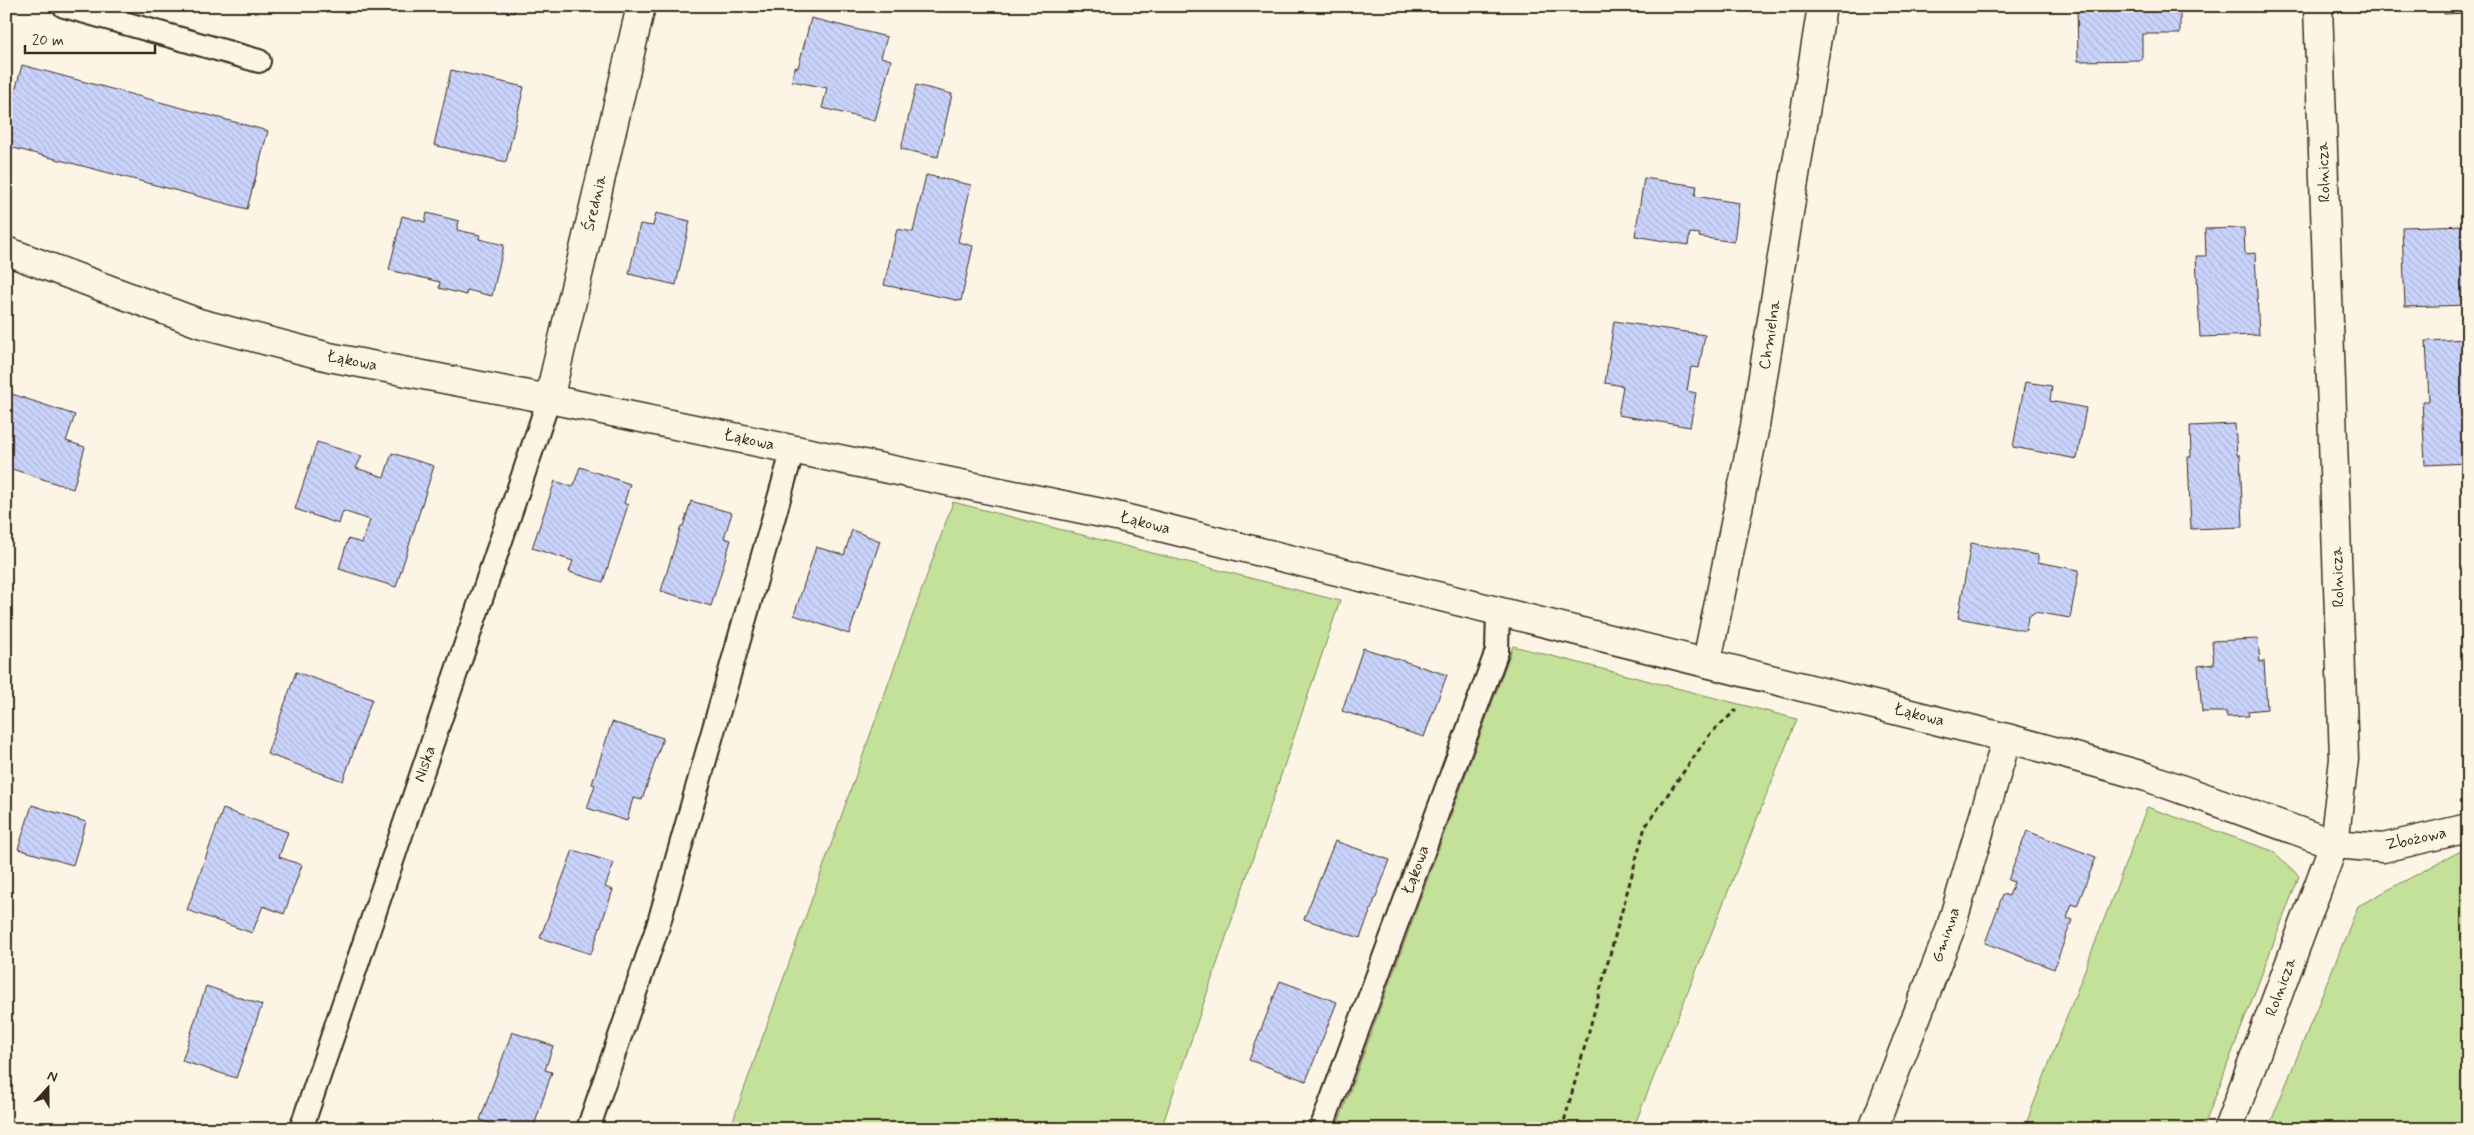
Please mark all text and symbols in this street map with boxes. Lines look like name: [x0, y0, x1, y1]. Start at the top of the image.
scale bar: [25, 22, 155, 54]
text: 20 m: [32, 31, 64, 51]
street label: Rolnicza: [2312, 141, 2336, 203]
street label: Średnia: [578, 173, 612, 233]
street label: Chmielna: [1754, 298, 1786, 371]
street label: Łąkowa: [325, 346, 379, 376]
street label: Łąkowa: [722, 424, 776, 456]
street label: Łąkowa: [1118, 507, 1173, 539]
street label: Rolnicza: [2326, 546, 2350, 608]
street label: Łąkowa: [1892, 699, 1947, 731]
street label: Niska: [409, 743, 441, 785]
street label: Zbożowa: [2384, 822, 2449, 856]
street label: Łąkowa: [1397, 842, 1435, 898]
street label: Gminna: [1927, 904, 1965, 966]
street label: Rolnicza: [2261, 954, 2301, 1019]
north arrow: [22, 1062, 72, 1112]
text: N: [45, 1067, 60, 1087]

